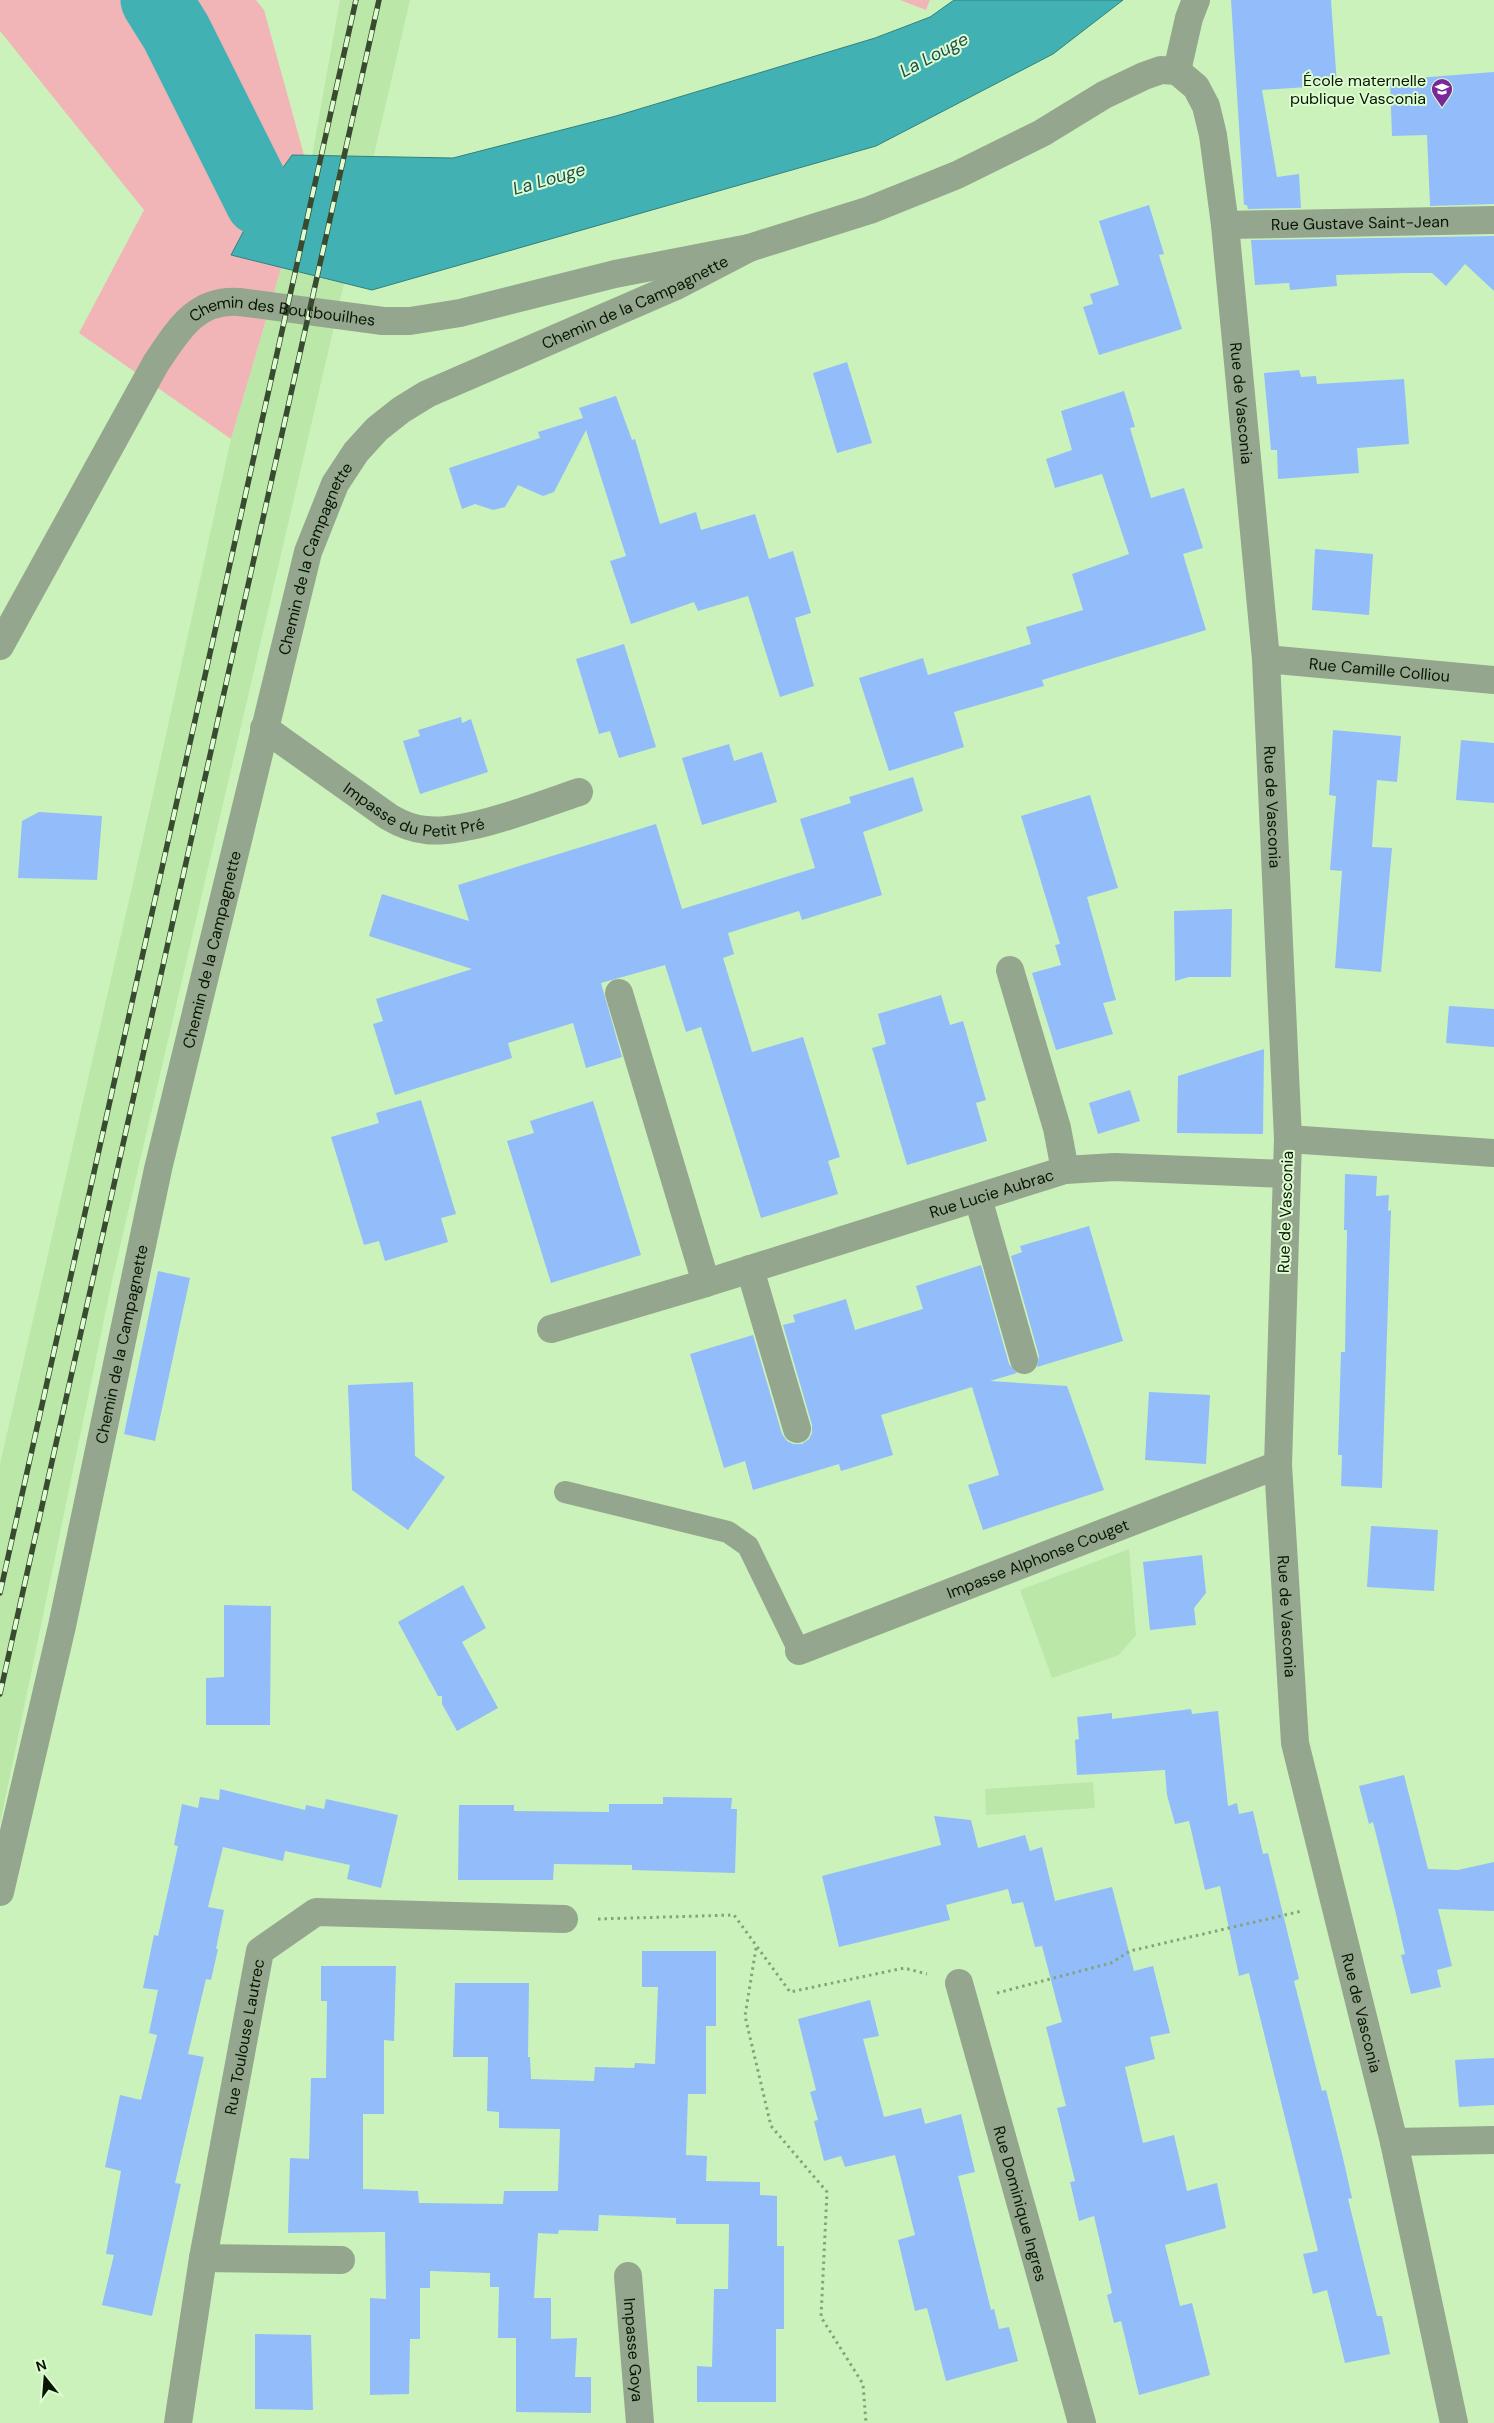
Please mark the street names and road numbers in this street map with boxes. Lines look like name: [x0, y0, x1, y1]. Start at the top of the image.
street label: Rue Gustave Saint-Jean: [1271, 211, 1449, 235]
street label: Chemin de la Campagnette: [538, 251, 732, 354]
street label: Chemin des Boutbouilhes: [185, 292, 377, 331]
street label: Rue de Vasconia: [1225, 341, 1258, 465]
street label: Chemin de la Campagnette: [273, 458, 357, 657]
street label: Rue Camille Colliou: [1308, 653, 1451, 687]
street label: Rue de Vasconia: [1259, 745, 1286, 869]
street label: Impasse du Petit Pré: [339, 778, 487, 842]
street label: Chemin de la Campagnette: [178, 849, 246, 1051]
street label: Rue de Vasconia: [1273, 1151, 1298, 1274]
street label: Rue Lucie Aubrac: [927, 1164, 1056, 1223]
street label: Chemin de la Campagnette: [91, 1243, 153, 1446]
street label: Impasse Alphonse Couget: [944, 1514, 1132, 1604]
street label: Rue de Vasconia: [1273, 1554, 1301, 1678]
street label: Rue de Vasconia: [1337, 1951, 1386, 2075]
street label: Rue Toulouse Lautrec: [220, 1957, 269, 2117]
street label: Rue Dominique Ingres: [988, 2123, 1052, 2284]
street label: Impasse Goya: [619, 2297, 648, 2403]

